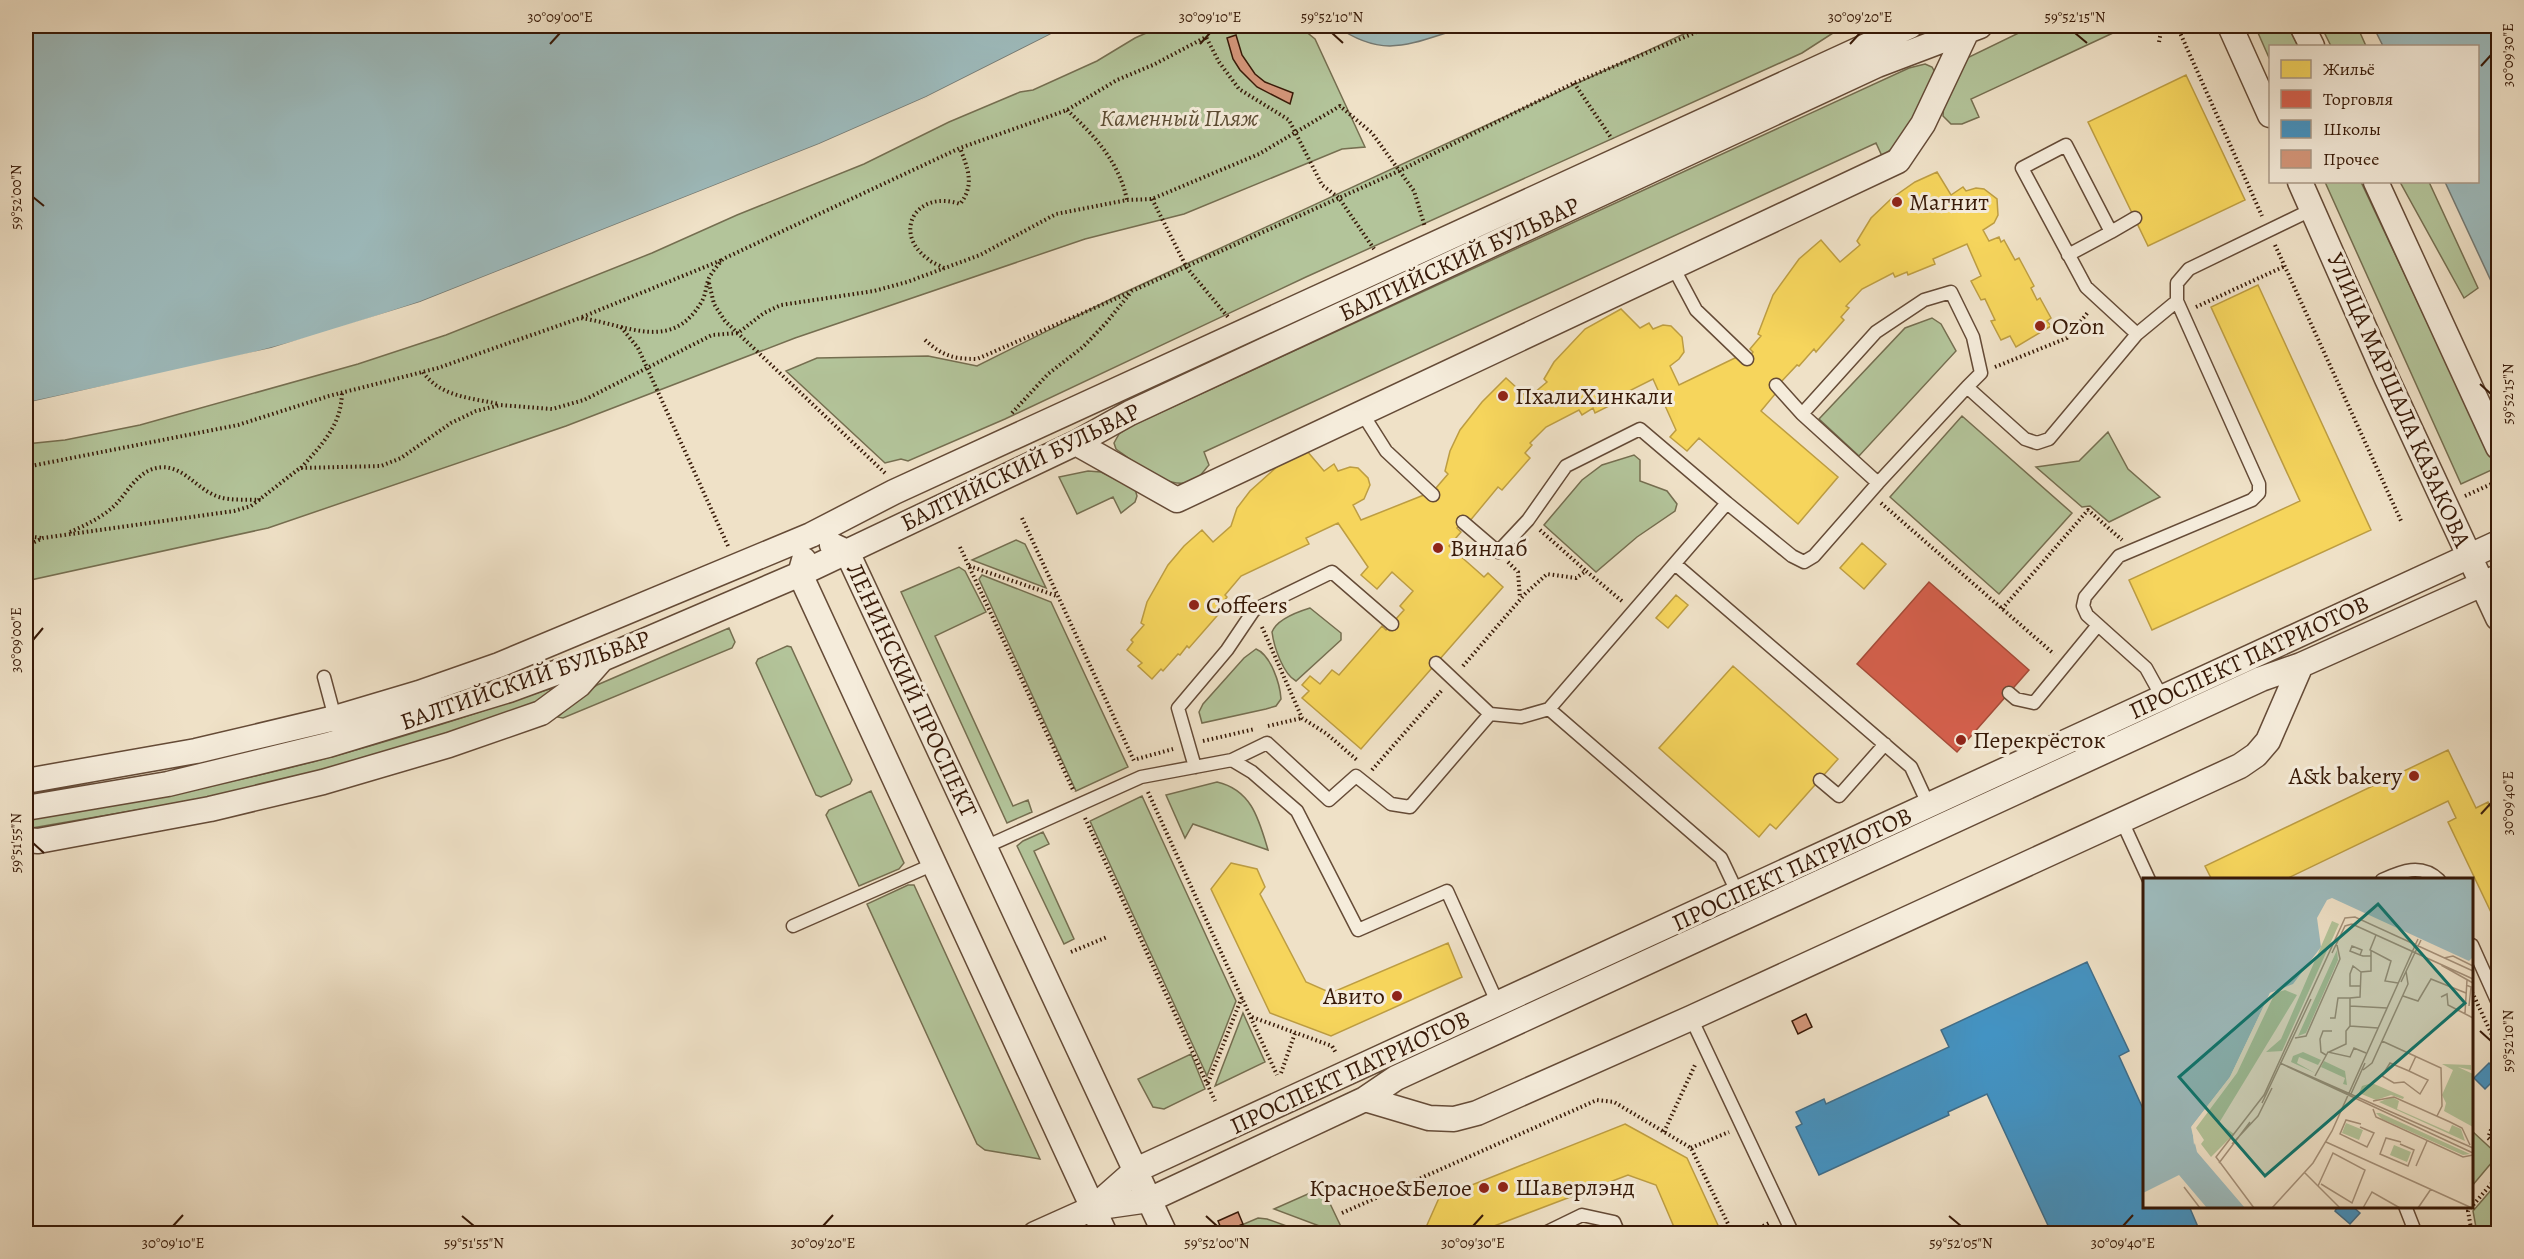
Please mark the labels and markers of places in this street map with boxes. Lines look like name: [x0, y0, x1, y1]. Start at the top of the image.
place label: Магнит: [1909, 186, 1989, 218]
marker: Магнит: [1890, 195, 1904, 209]
place label: Ozon: [2052, 310, 2105, 342]
marker: Ozon: [2033, 319, 2047, 333]
place label: ПхалиХинкали: [1515, 380, 1673, 412]
marker: ПхалиХинкали: [1496, 389, 1510, 403]
place label: Винлаб: [1450, 532, 1528, 564]
marker: Винлаб: [1431, 541, 1445, 555]
place label: Coffeers: [1206, 589, 1288, 621]
marker: Coffeers: [1187, 598, 1201, 612]
place label: Перекрёсток: [1973, 724, 2106, 756]
marker: Перекрёсток: [1954, 733, 1968, 747]
place label: A&k bakery: [2288, 760, 2402, 792]
marker: A&k bakery: [2407, 769, 2421, 783]
place label: Авито: [1322, 980, 1385, 1012]
marker: Авито: [1390, 989, 1404, 1003]
place label: Шаверлэнд: [1515, 1171, 1635, 1203]
place label: Красное&Белое: [1309, 1172, 1472, 1204]
marker: Шаверлэнд: [1496, 1180, 1510, 1194]
marker: Красное&Белое: [1477, 1181, 1491, 1195]

